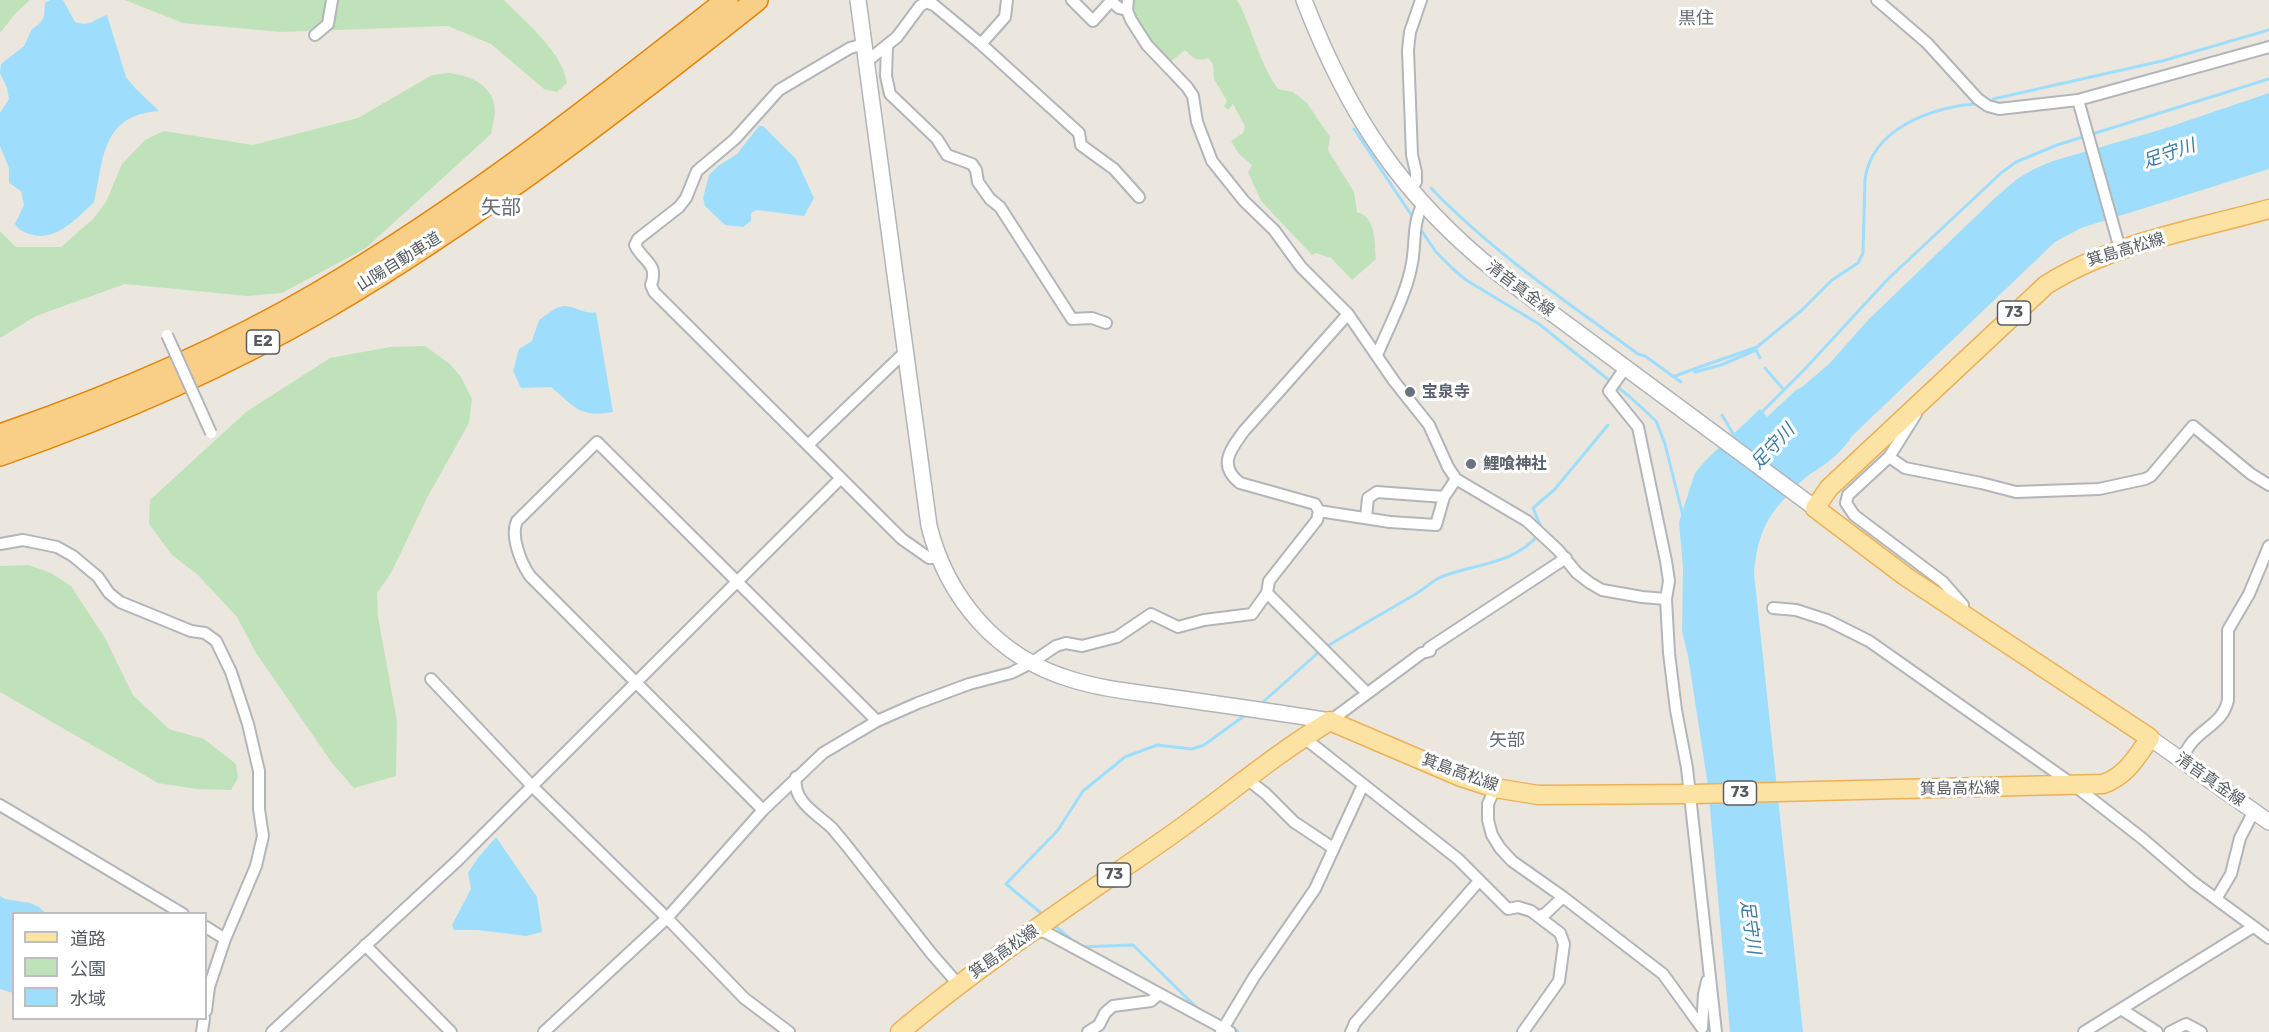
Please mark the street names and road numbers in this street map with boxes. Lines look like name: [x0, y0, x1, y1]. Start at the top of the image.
street label: 山陽自動車道: [353, 228, 445, 296]
street label: 箕島高松線: [2085, 229, 2167, 271]
street label: 清音真金線: [1482, 257, 1558, 321]
road number: 73: [1998, 301, 2030, 325]
road number: E2: [246, 330, 280, 354]
street label: 清音真金線: [2172, 749, 2248, 811]
street label: 箕島高松線: [1419, 750, 1501, 796]
street label: 箕島高松線: [1920, 779, 2000, 799]
road number: 73: [1724, 781, 1756, 805]
road number: 73: [1098, 863, 1130, 887]
street label: 箕島高松線: [966, 921, 1042, 983]

